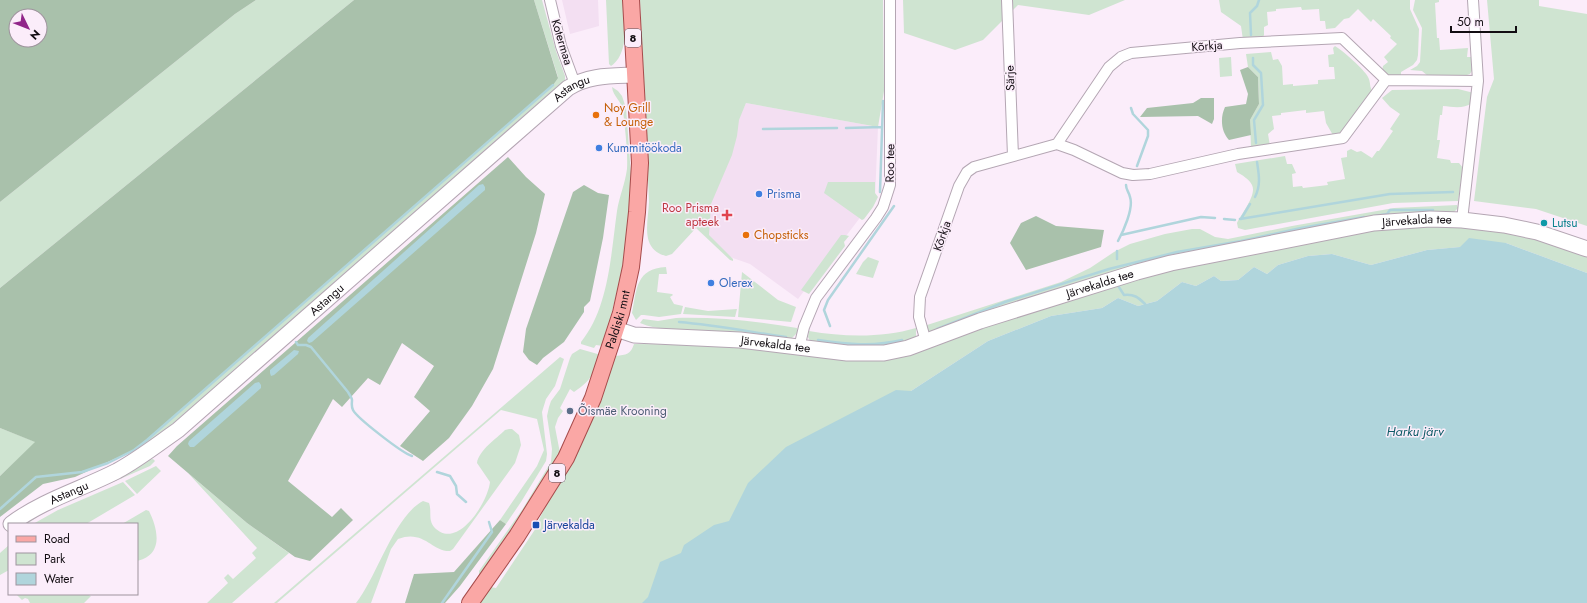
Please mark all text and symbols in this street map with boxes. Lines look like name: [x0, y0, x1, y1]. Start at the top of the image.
north arrow: [8, 8, 48, 48]
scale bar: [1451, 8, 1516, 34]
text: 50 m: [1457, 13, 1484, 31]
street label: Kotermaa: [547, 17, 578, 67]
text: N: [26, 26, 44, 43]
road number: 8: [625, 29, 641, 47]
street label: Kõrkja: [1191, 36, 1224, 56]
street label: Särje: [1001, 65, 1019, 91]
street label: Astangu: [549, 70, 592, 106]
place label: Noy Grill & Lounge: [604, 99, 653, 131]
marker: Noy Grill & Lounge: [591, 110, 601, 120]
place label: Kummitöökoda: [607, 139, 682, 157]
marker: Kummitöökoda: [594, 143, 604, 153]
street label: Roo tee: [881, 144, 899, 182]
place label: Prisma: [767, 185, 801, 203]
marker: Prisma: [754, 189, 764, 199]
place label: Roo Prisma apteek: [662, 199, 720, 231]
marker: Roo Prisma apteek: [722, 210, 732, 220]
street label: Järvekalda tee: [1380, 210, 1452, 232]
place label: Lutsu: [1552, 214, 1577, 232]
street label: Kõrkja: [928, 218, 956, 254]
marker: Lutsu: [1539, 218, 1549, 228]
place label: Chopsticks: [754, 226, 809, 244]
marker: Chopsticks: [741, 230, 751, 240]
street label: Järvekalda tee: [1062, 265, 1136, 303]
place label: Olerex: [719, 274, 753, 292]
marker: Olerex: [706, 278, 716, 288]
street label: Astangu: [305, 279, 348, 320]
street label: Paldiski mnt: [601, 289, 635, 351]
street label: Järvekalda tee: [738, 331, 811, 357]
place label: Õismäe Krooning: [578, 402, 667, 420]
marker: Õismäe Krooning: [565, 406, 575, 416]
water label: Harku järv: [1386, 422, 1445, 441]
road number: 8: [549, 464, 565, 482]
street label: Astangu: [46, 476, 91, 509]
place label: Järvekalda: [542, 516, 595, 534]
marker: Järvekalda: [531, 520, 541, 530]
legend: [8, 523, 138, 595]
text: Road: [44, 530, 70, 548]
text: Park: [44, 550, 66, 568]
text: Water: [44, 570, 75, 588]

